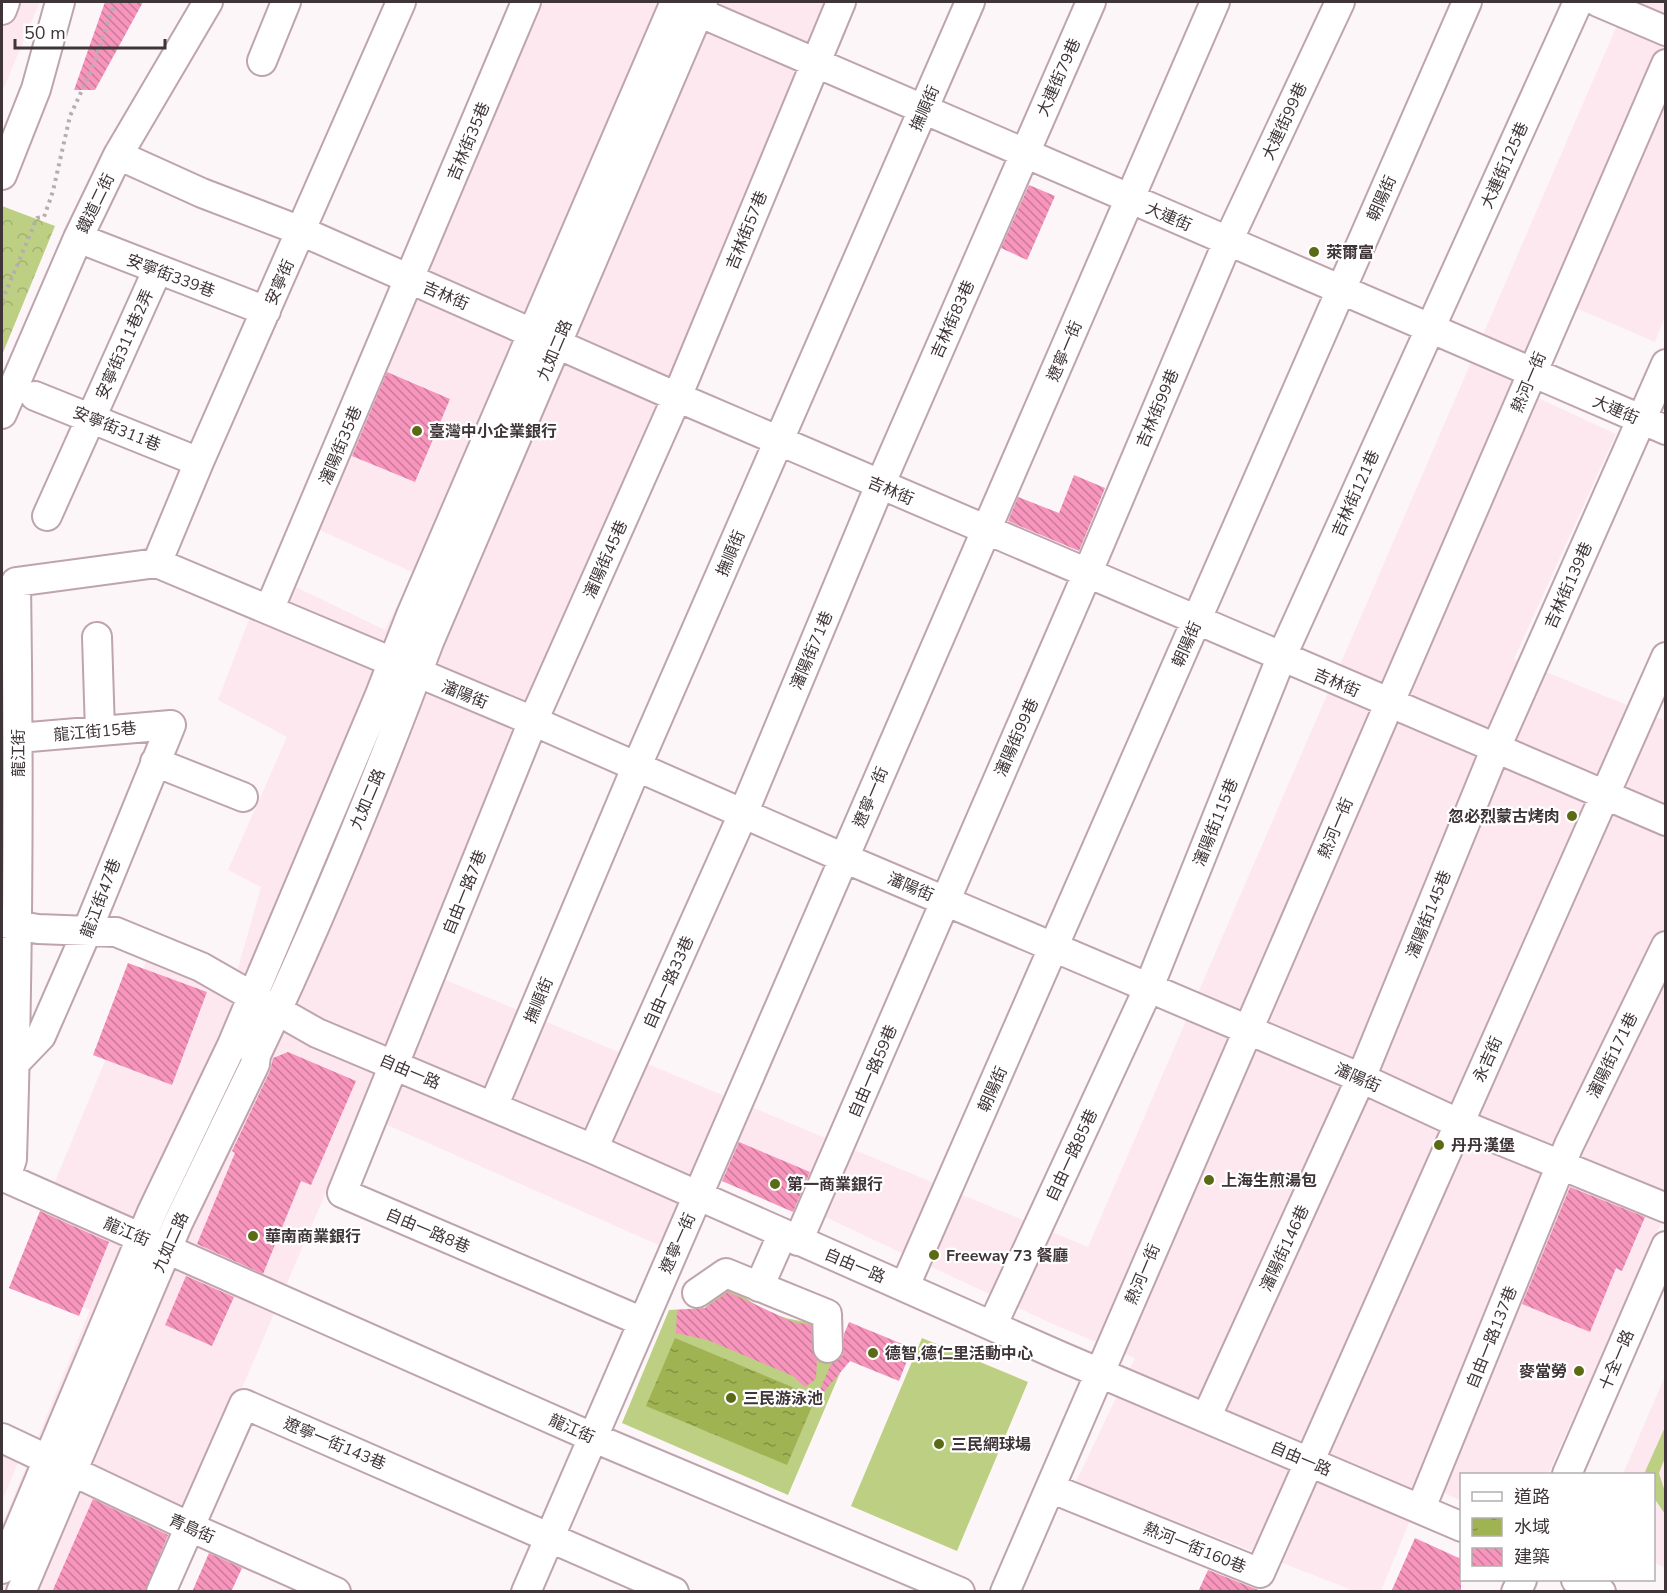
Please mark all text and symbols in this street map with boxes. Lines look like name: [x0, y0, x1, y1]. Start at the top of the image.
scale bar: [15, 12, 165, 50]
text: 50 m: [24, 21, 66, 45]
street label: 大連街79巷: [1032, 35, 1086, 120]
street label: 大連街99巷: [1257, 79, 1312, 164]
street label: 撫順街: [905, 82, 945, 135]
street label: 吉林街35巷: [443, 99, 495, 184]
street label: 大連街125巷: [1476, 119, 1534, 212]
street label: 鐵道二街: [72, 170, 120, 237]
street label: 朝陽街: [1362, 172, 1402, 225]
street label: 吉林街57巷: [721, 188, 773, 273]
street label: 大連街: [1142, 197, 1195, 236]
place label: 萊爾富: [1326, 242, 1374, 264]
marker: 萊爾富: [1307, 245, 1321, 259]
street label: 安寧街339巷: [123, 249, 218, 303]
street label: 安寧街: [260, 256, 300, 309]
street label: 吉林街: [419, 276, 472, 315]
street label: 吉林街83巷: [926, 277, 980, 362]
street label: 安寧街311巷2弄: [91, 286, 159, 403]
street label: 九如二路: [532, 317, 578, 384]
street label: 遼寧一街: [1042, 318, 1088, 385]
street label: 熱河一街: [1506, 349, 1552, 416]
street label: 吉林街99巷: [1132, 366, 1184, 451]
street label: 大連街: [1589, 390, 1642, 429]
street label: 安寧街311巷: [69, 401, 164, 457]
street label: 瀋陽街35巷: [315, 403, 367, 488]
place label: 臺灣中小企業銀行: [429, 421, 557, 443]
marker: 臺灣中小企業銀行: [410, 424, 424, 438]
street label: 吉林街121巷: [1327, 447, 1385, 540]
street label: 吉林街: [864, 471, 917, 510]
street label: 瀋陽街45巷: [579, 517, 633, 602]
street label: 撫順街: [711, 527, 750, 580]
street label: 吉林街139巷: [1540, 539, 1598, 632]
street label: 瀋陽街71巷: [786, 608, 838, 693]
street label: 朝陽街: [1167, 618, 1207, 671]
street label: 吉林街: [1310, 663, 1363, 702]
street label: 瀋陽街: [438, 676, 491, 714]
street label: 瀋陽街99巷: [990, 695, 1044, 780]
street label: 龍江街15巷: [53, 717, 137, 747]
street label: 龍江街: [8, 729, 30, 777]
street label: 遼寧一街: [848, 764, 894, 831]
street label: 九如二路: [345, 766, 391, 833]
street label: 瀋陽街115巷: [1188, 775, 1244, 870]
street label: 熱河一街: [1313, 795, 1359, 862]
place label: 忽必烈蒙古烤肉: [1448, 806, 1560, 828]
marker: 忽必烈蒙古烤肉: [1565, 809, 1579, 823]
street label: 自由一路7巷: [438, 847, 492, 938]
street label: 龍江街47巷: [76, 856, 126, 941]
street label: 瀋陽街: [884, 867, 937, 906]
street label: 瀋陽街145巷: [1401, 867, 1457, 962]
street label: 自由一路33巷: [639, 933, 699, 1032]
street label: 撫順街: [519, 974, 558, 1027]
street label: 瀋陽街171巷: [1583, 1009, 1643, 1102]
street label: 自由一路59巷: [843, 1021, 902, 1121]
street label: 永吉街: [1468, 1033, 1508, 1086]
street label: 自由一路: [376, 1049, 443, 1095]
street label: 瀋陽街: [1331, 1058, 1384, 1098]
street label: 朝陽街: [973, 1063, 1013, 1116]
street label: 自由一路85巷: [1041, 1106, 1103, 1205]
place label: 丹丹漢堡: [1451, 1135, 1515, 1157]
marker: 丹丹漢堡: [1432, 1138, 1446, 1152]
place label: 上海生煎湯包: [1221, 1170, 1317, 1192]
marker: 上海生煎湯包: [1202, 1173, 1216, 1187]
place label: 第一商業銀行: [787, 1174, 883, 1196]
marker: 第一商業銀行: [768, 1177, 782, 1191]
street label: 瀋陽街146巷: [1255, 1202, 1314, 1295]
street label: 自由一路8巷: [382, 1203, 473, 1259]
street label: 九如二路: [148, 1209, 194, 1276]
street label: 遼寧一街: [655, 1210, 701, 1277]
street label: 龍江街: [100, 1212, 153, 1251]
place label: 華南商業銀行: [265, 1226, 361, 1248]
marker: 華南商業銀行: [246, 1229, 260, 1243]
street label: 熱河一街: [1120, 1241, 1166, 1308]
street label: 自由一路: [821, 1243, 888, 1289]
place label: Freeway 73 餐廳: [946, 1245, 1069, 1267]
marker: Freeway 73 餐廳: [927, 1248, 941, 1262]
street label: 自由一路137巷: [1461, 1283, 1523, 1392]
street label: 十全一路: [1594, 1327, 1640, 1394]
place label: 德智,德仁里活動中心: [885, 1343, 1033, 1365]
marker: 德智,德仁里活動中心: [866, 1346, 880, 1360]
place label: 麥當勞: [1519, 1361, 1567, 1383]
marker: 麥當勞: [1572, 1364, 1586, 1378]
place label: 三民游泳池: [743, 1388, 823, 1410]
marker: 三民游泳池: [724, 1391, 738, 1405]
street label: 龍江街: [545, 1409, 598, 1449]
street label: 遼寧一街143巷: [280, 1413, 389, 1475]
place label: 三民網球場: [951, 1434, 1031, 1456]
street label: 自由一路: [1267, 1436, 1334, 1482]
marker: 三民網球場: [932, 1437, 946, 1451]
legend: [1460, 1473, 1655, 1581]
text: 道路: [1514, 1485, 1550, 1509]
street label: 青島街: [165, 1509, 218, 1549]
text: 水域: [1514, 1515, 1550, 1539]
street label: 熱河一街160巷: [1140, 1517, 1249, 1579]
text: 建築: [1514, 1545, 1550, 1569]

